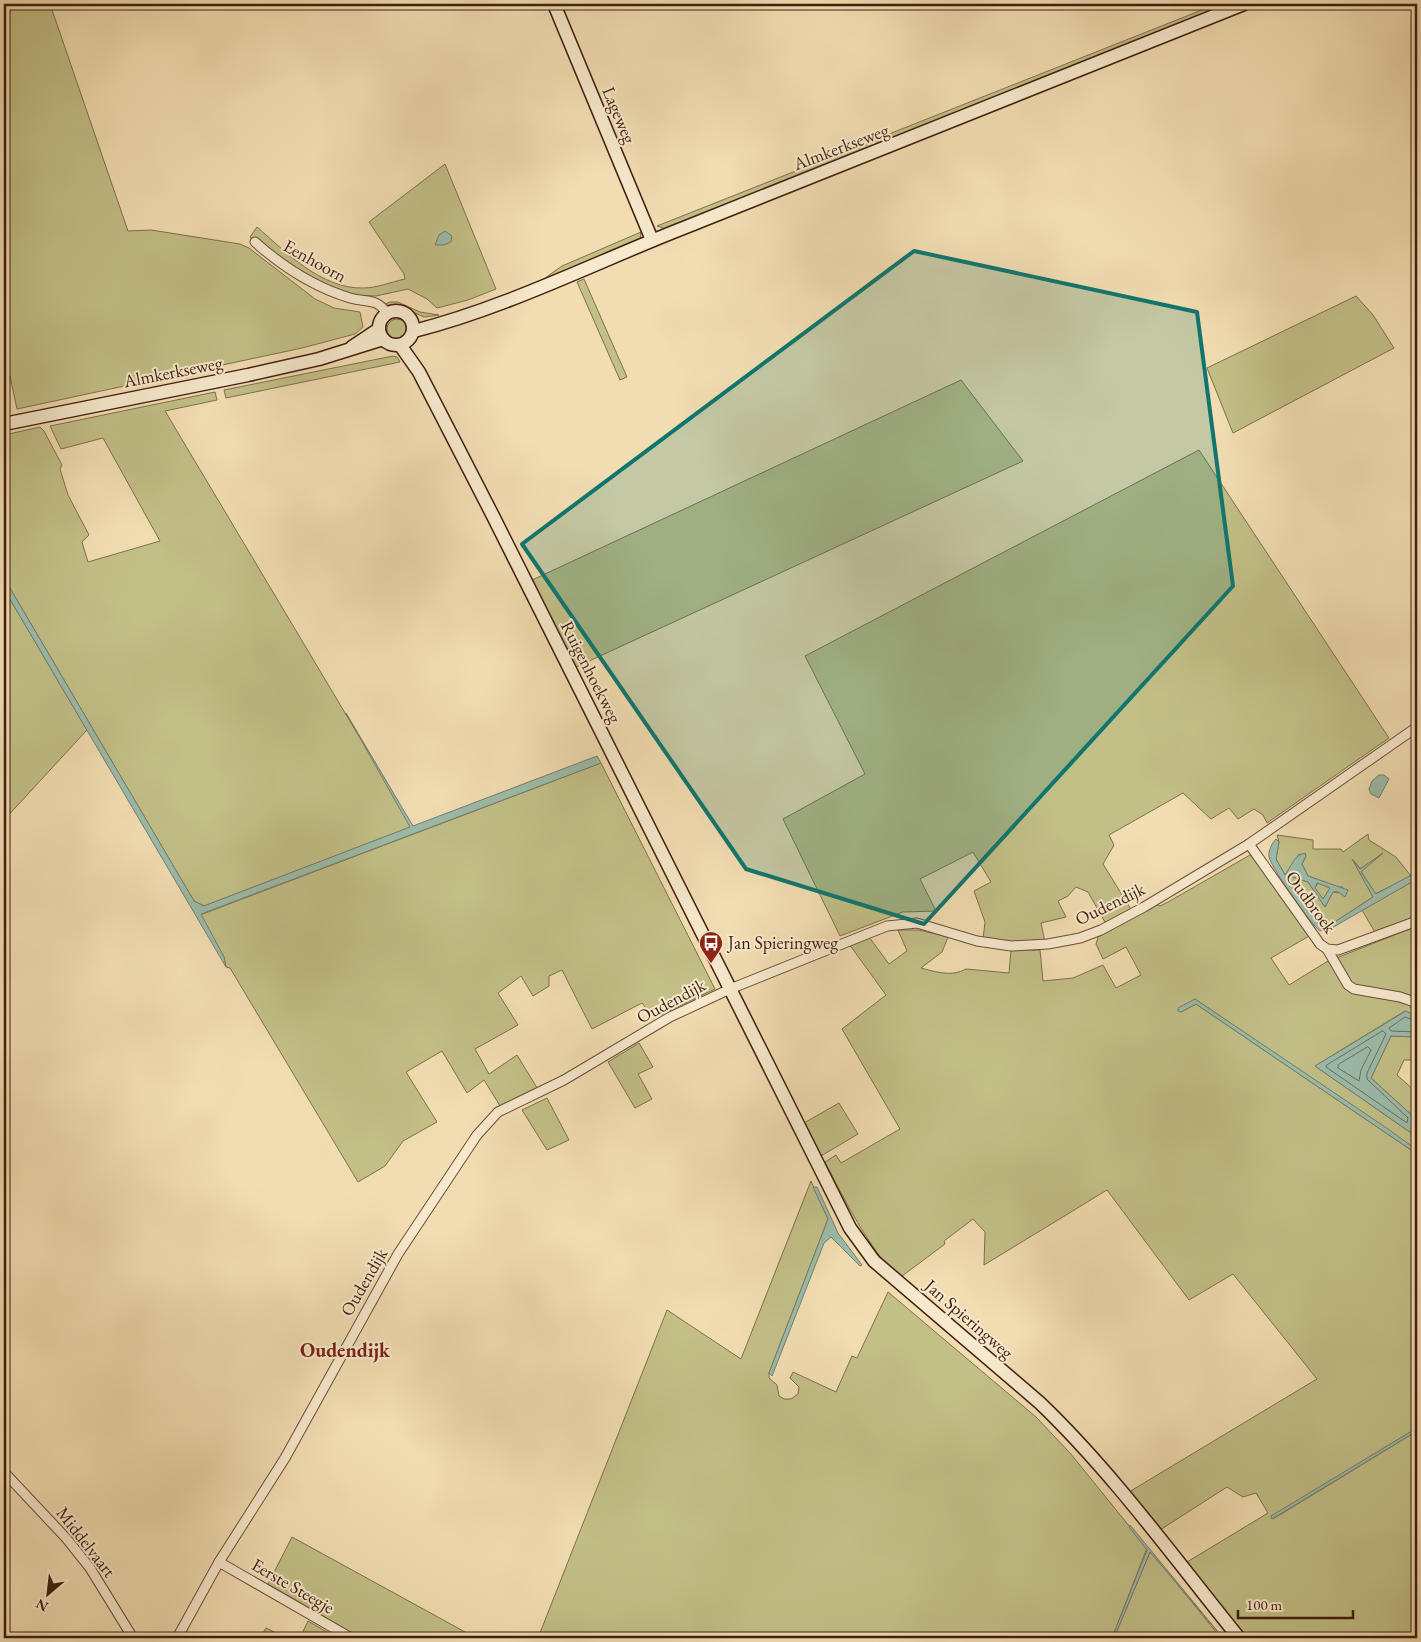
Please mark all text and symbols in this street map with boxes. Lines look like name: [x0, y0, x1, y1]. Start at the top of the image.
street label: Lageweg: [597, 83, 642, 147]
street label: Almkerkseweg: [789, 118, 892, 176]
street label: Eenhoorn: [280, 234, 351, 288]
street label: Almkerkseweg: [121, 351, 224, 393]
street label: Ruigenhoekweg: [556, 617, 627, 727]
street label: Oudbroek: [1281, 866, 1342, 938]
street label: Oudendijk: [1071, 877, 1149, 930]
bus stop icon: Jan Spieringweg: [698, 930, 724, 964]
place label: Jan Spieringweg: [726, 931, 838, 954]
street label: Oudendijk: [632, 973, 710, 1028]
street label: Oudendijk: [335, 1243, 393, 1320]
street label: Jan Spieringweg: [919, 1273, 1019, 1364]
district label: Oudendijk: [300, 1337, 391, 1363]
street label: Middelvaart: [52, 1502, 121, 1582]
street label: Eerste Steegje: [248, 1553, 339, 1619]
north arrow: [22, 1570, 72, 1620]
scale bar: [1238, 1587, 1354, 1619]
text: N: [32, 1595, 51, 1616]
text: 100 m: [1246, 1595, 1283, 1614]

